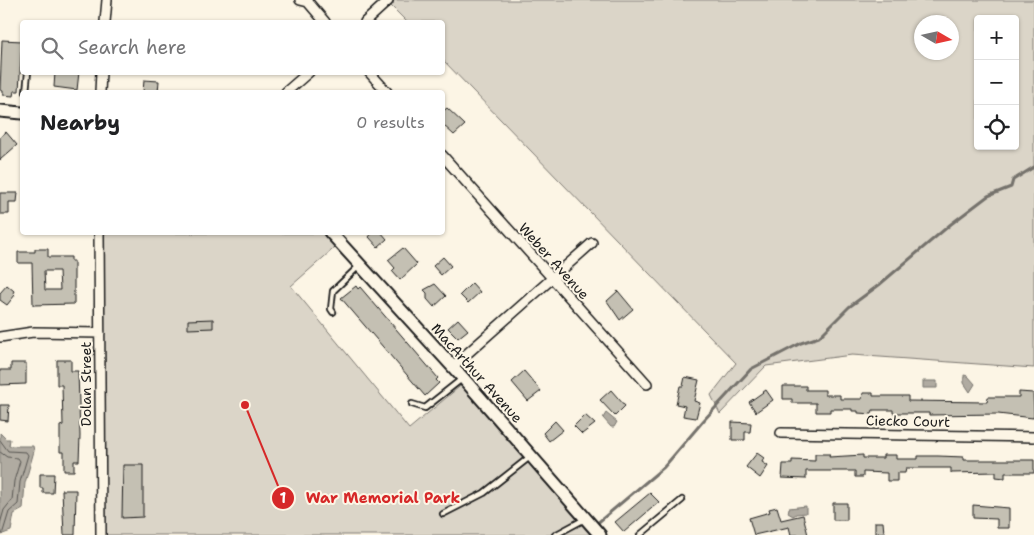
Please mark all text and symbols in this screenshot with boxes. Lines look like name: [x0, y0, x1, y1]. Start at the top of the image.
north arrow: [914, 15, 959, 60]
map controls: [974, 15, 1019, 150]
button: +: [974, 15, 1019, 60]
search box: [20, 20, 445, 75]
icon: search: [38, 34, 66, 62]
text: Search here: [78, 35, 187, 60]
button: −: [974, 60, 1019, 105]
button: locate: [974, 105, 1019, 150]
text: Nearby: [40, 109, 120, 137]
text: 0 results: [356, 112, 425, 133]
street label: Weber Avenue: [515, 219, 593, 303]
street label: MacArthur Avenue: [427, 319, 527, 427]
street label: Dolan Street: [77, 342, 95, 426]
street label: Ciecko Court: [866, 411, 950, 431]
callout: War Memorial Park: [271, 483, 470, 513]
text: 1: [280, 488, 287, 508]
text: War Memorial Park: [306, 488, 460, 508]

